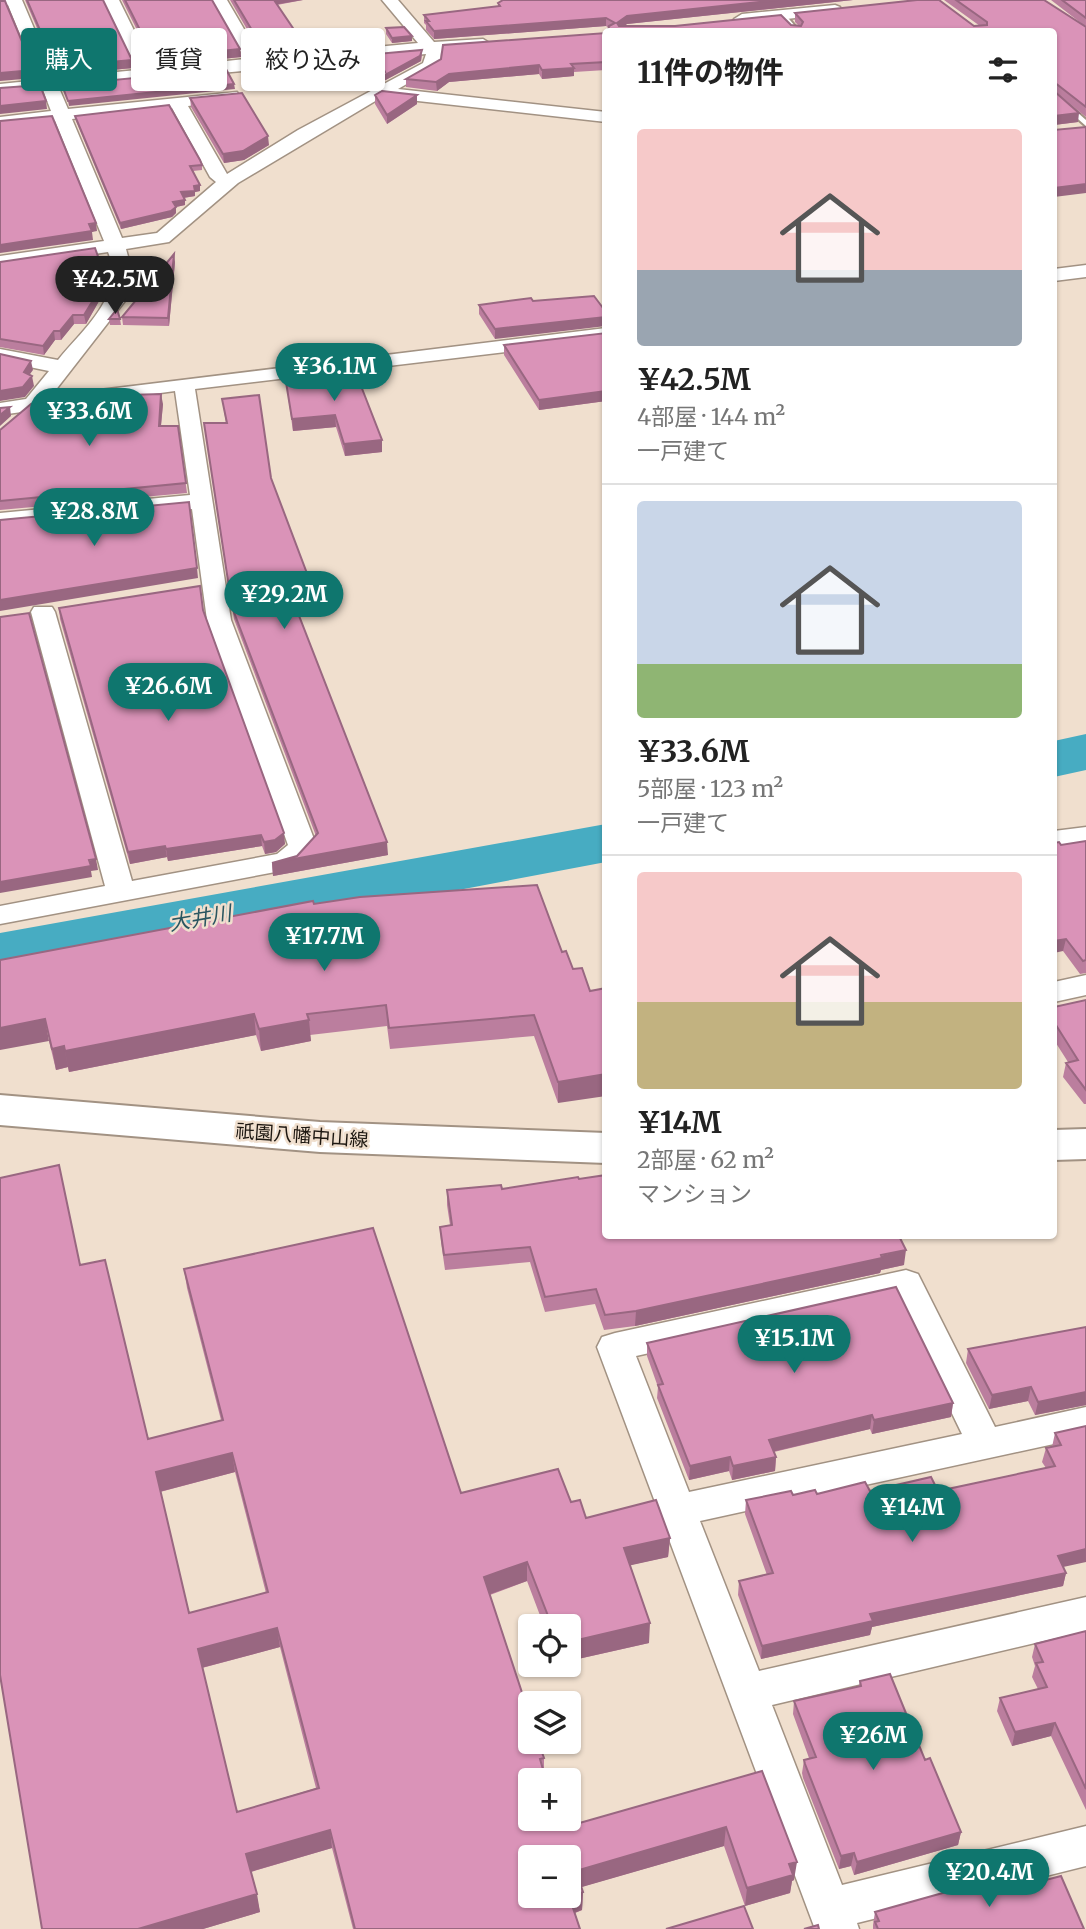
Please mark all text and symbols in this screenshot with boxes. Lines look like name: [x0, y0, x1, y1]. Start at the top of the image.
chip: 購入: [21, 28, 117, 91]
chip: 賃貸: [131, 28, 227, 91]
chip: 絞り込み: [241, 28, 385, 91]
icon: filters: [984, 51, 1022, 89]
text: 11件の物件: [637, 53, 784, 91]
icon: home: [767, 175, 893, 301]
pin: ¥42.5M: [58, 256, 172, 316]
text: ¥42.5M: [71, 264, 159, 293]
pin: ¥36.1M: [277, 344, 391, 403]
text: ¥36.1M: [291, 351, 377, 380]
text: ¥42.5M: [637, 360, 751, 398]
pin: ¥33.6M: [32, 388, 146, 448]
text: ¥33.6M: [46, 396, 132, 425]
text: 4部屋 · 144 m²: [637, 402, 785, 431]
text: 一戸建て: [637, 436, 729, 465]
pin: ¥28.8M: [37, 489, 151, 548]
text: ¥28.8M: [49, 496, 139, 525]
icon: home: [767, 547, 893, 673]
pin: ¥29.2M: [227, 572, 341, 631]
text: ¥29.2M: [240, 579, 328, 608]
pin: ¥26.6M: [111, 664, 225, 723]
text: ¥26.6M: [124, 671, 212, 700]
text: ¥33.6M: [637, 732, 749, 770]
text: 5部屋 · 123 m²: [637, 774, 783, 803]
text: 一戸建て: [637, 808, 729, 837]
water label: 大井川: [167, 899, 235, 937]
pin: ¥17.7M: [267, 914, 381, 973]
icon: home: [767, 918, 893, 1044]
text: ¥17.7M: [284, 921, 364, 950]
text: ¥14M: [637, 1103, 722, 1141]
street label: 祇園八幡中山線: [235, 1118, 369, 1152]
text: 2部屋 · 62 m²: [637, 1145, 774, 1174]
text: マンション: [637, 1179, 752, 1208]
pin: ¥15.1M: [737, 1316, 851, 1375]
text: ¥15.1M: [754, 1323, 834, 1352]
pin: ¥14M: [871, 1484, 953, 1544]
text: ¥14M: [880, 1492, 944, 1521]
map controls: [518, 1614, 581, 1908]
button: locate: [518, 1614, 581, 1677]
button: layers: [518, 1691, 581, 1754]
pin: ¥26M: [832, 1712, 914, 1772]
text: ¥26M: [839, 1720, 907, 1749]
button: +: [518, 1768, 581, 1831]
button: −: [518, 1845, 581, 1908]
pin: ¥20.4M: [932, 1850, 1046, 1909]
text: ¥20.4M: [944, 1857, 1034, 1886]

